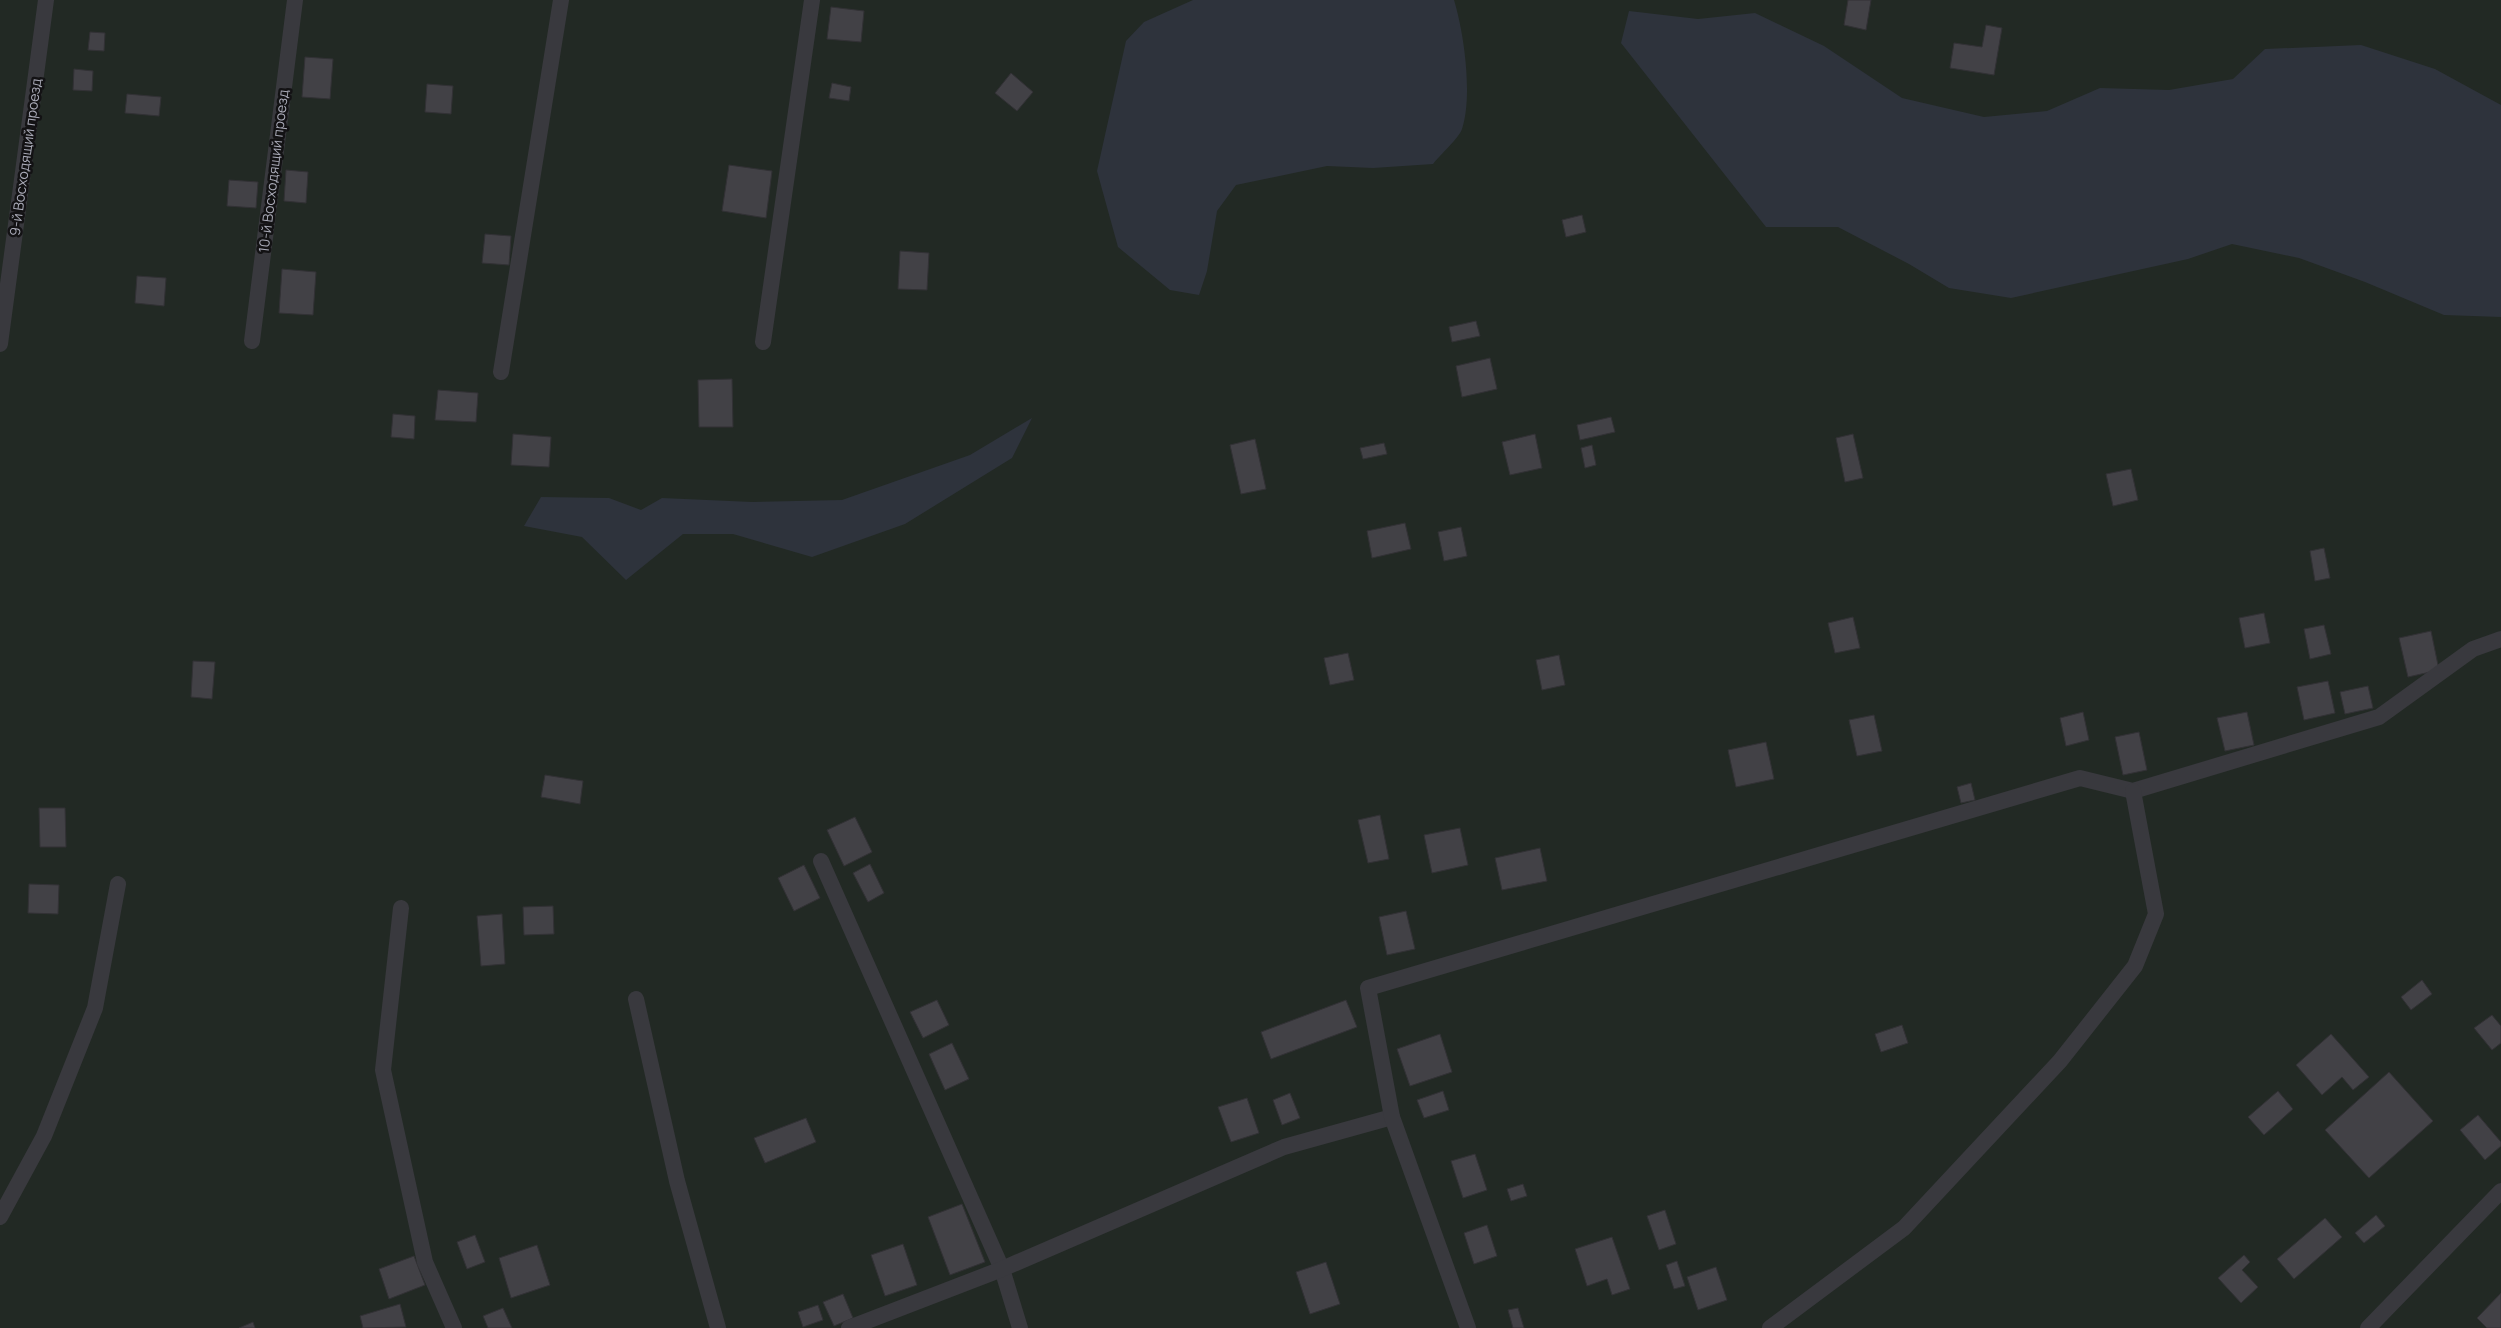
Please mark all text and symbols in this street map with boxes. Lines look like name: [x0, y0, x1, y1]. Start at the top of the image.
street label: 9-й Восходящий проезд: [5, 77, 45, 237]
street label: 10-й Восходящий проезд: [254, 88, 292, 254]

